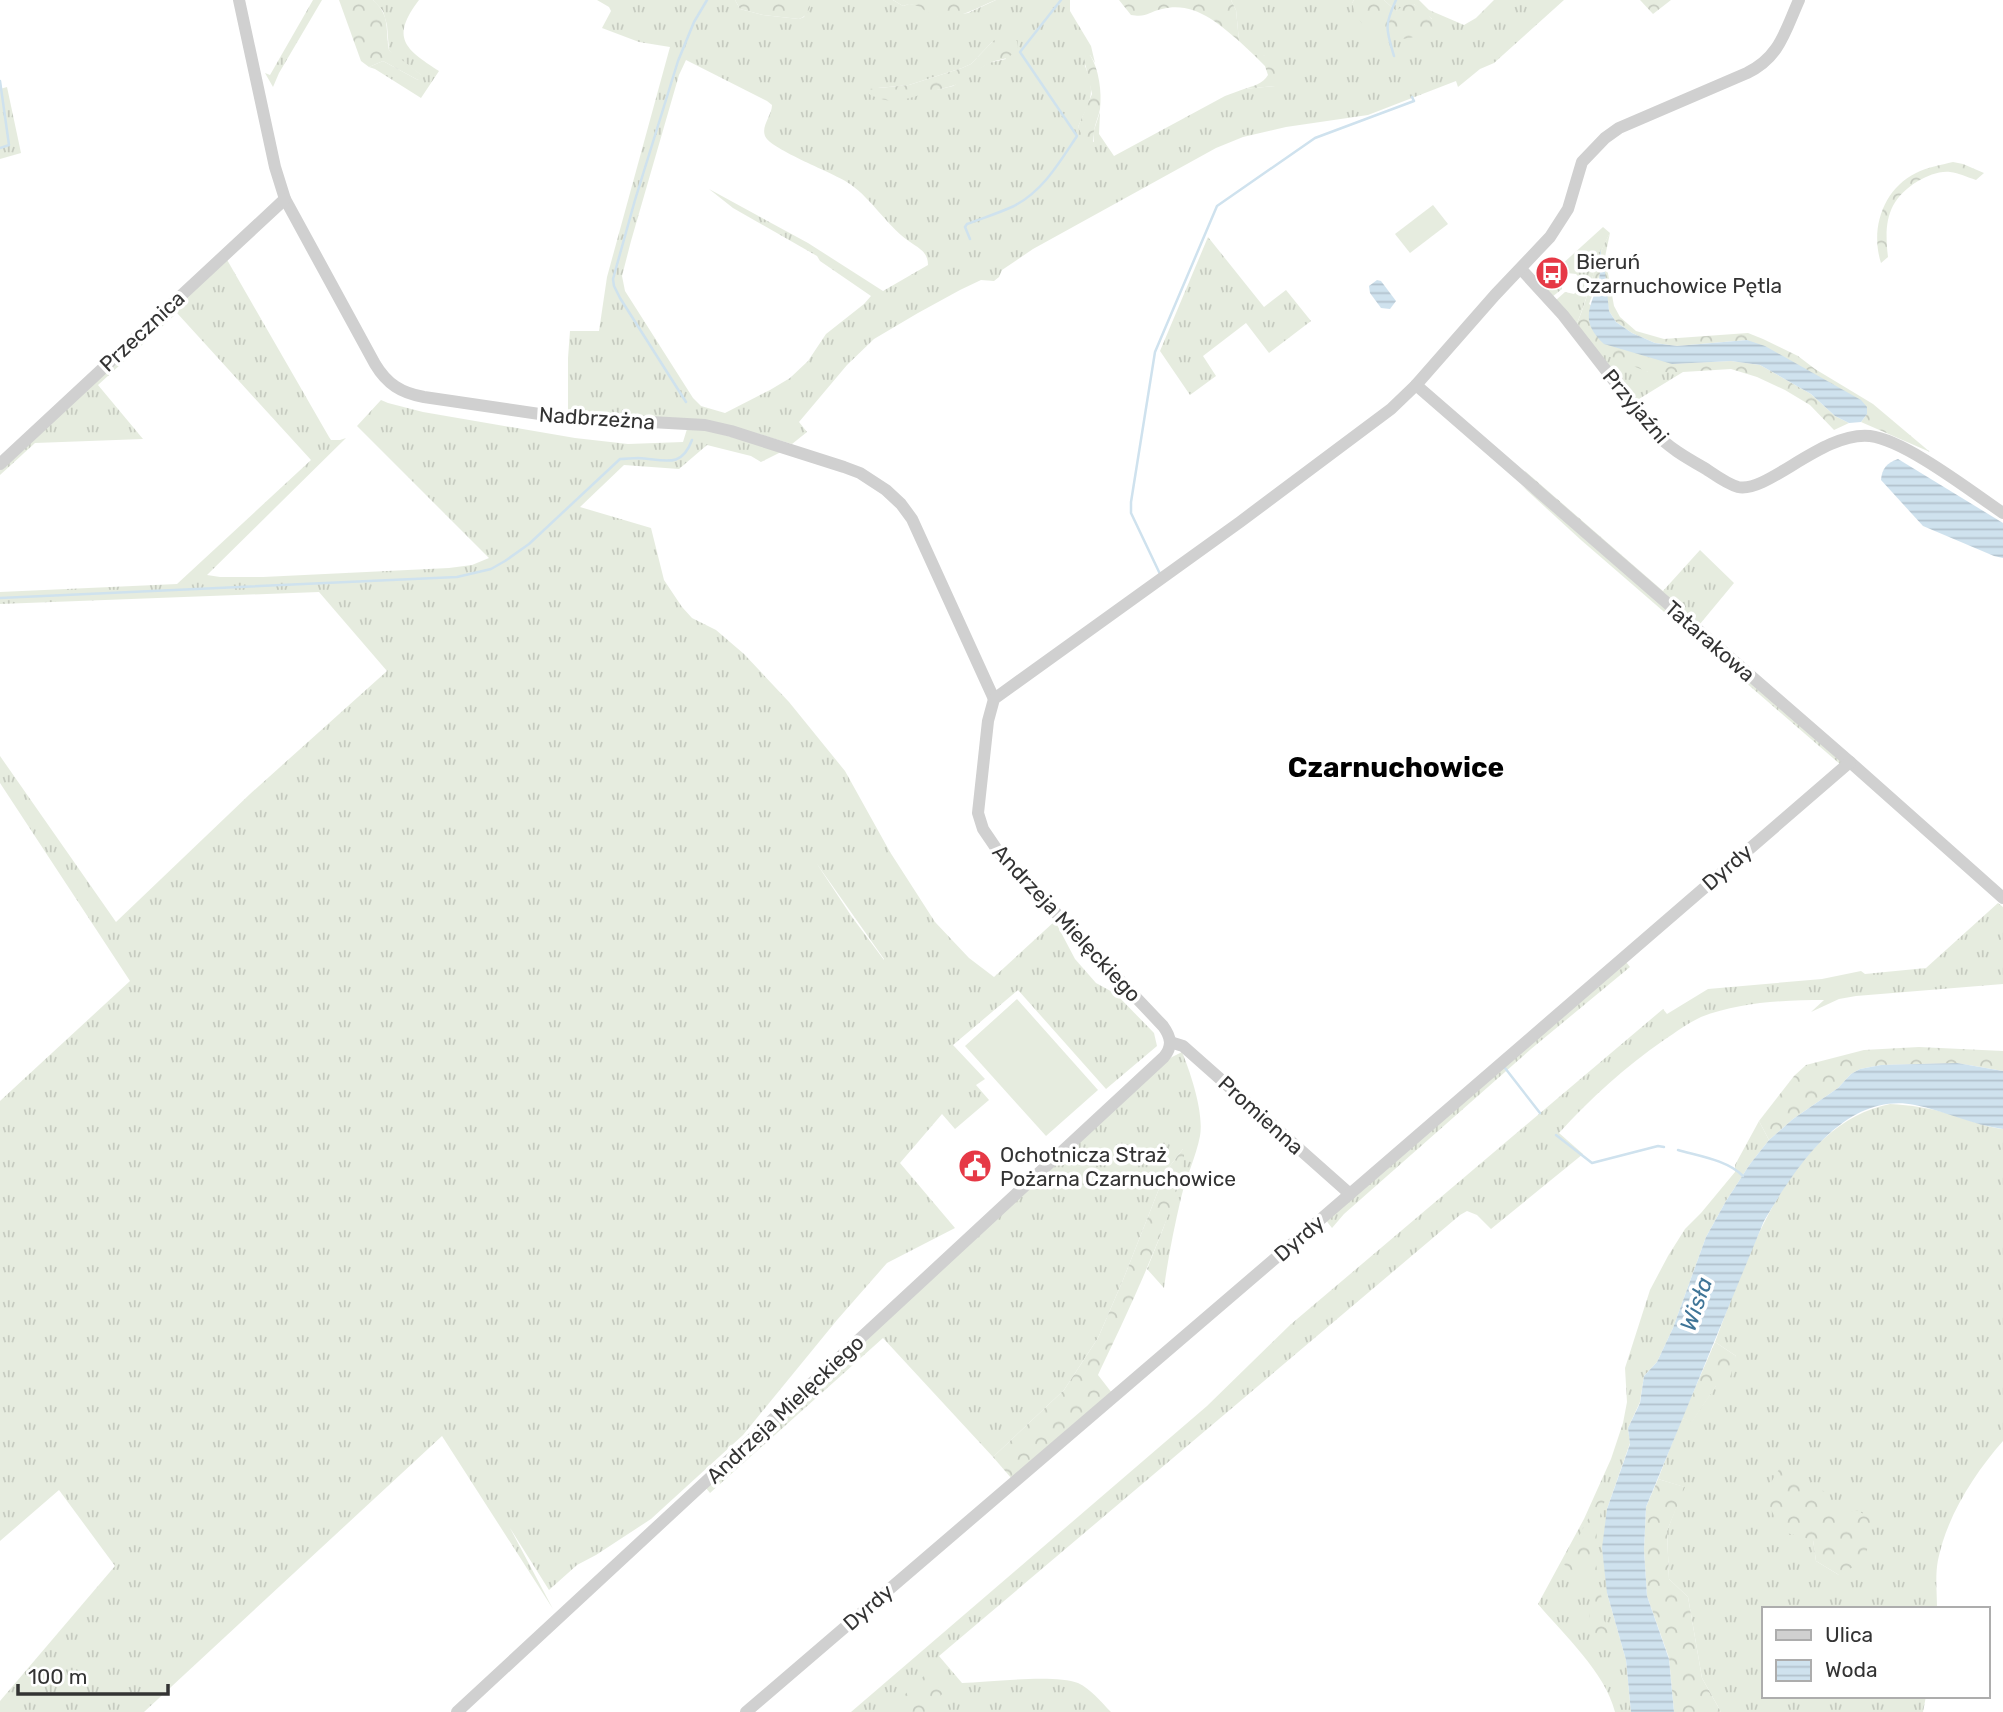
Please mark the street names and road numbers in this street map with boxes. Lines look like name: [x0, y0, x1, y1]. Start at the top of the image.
street label: Przecznica: [94, 285, 190, 377]
street label: Przyjaźni: [1598, 364, 1674, 448]
street label: Nadbrzeżna: [538, 401, 656, 435]
street label: Tatarakowa: [1660, 595, 1760, 687]
street label: Dyrdy: [1697, 838, 1757, 895]
street label: Andrzeja Mielęckiego: [988, 839, 1146, 1007]
street label: Promienna: [1213, 1070, 1309, 1160]
street label: Dyrdy: [1269, 1209, 1329, 1266]
street label: Andrzeja Mielęckiego: [701, 1330, 869, 1488]
street label: Dyrdy: [838, 1578, 898, 1635]

